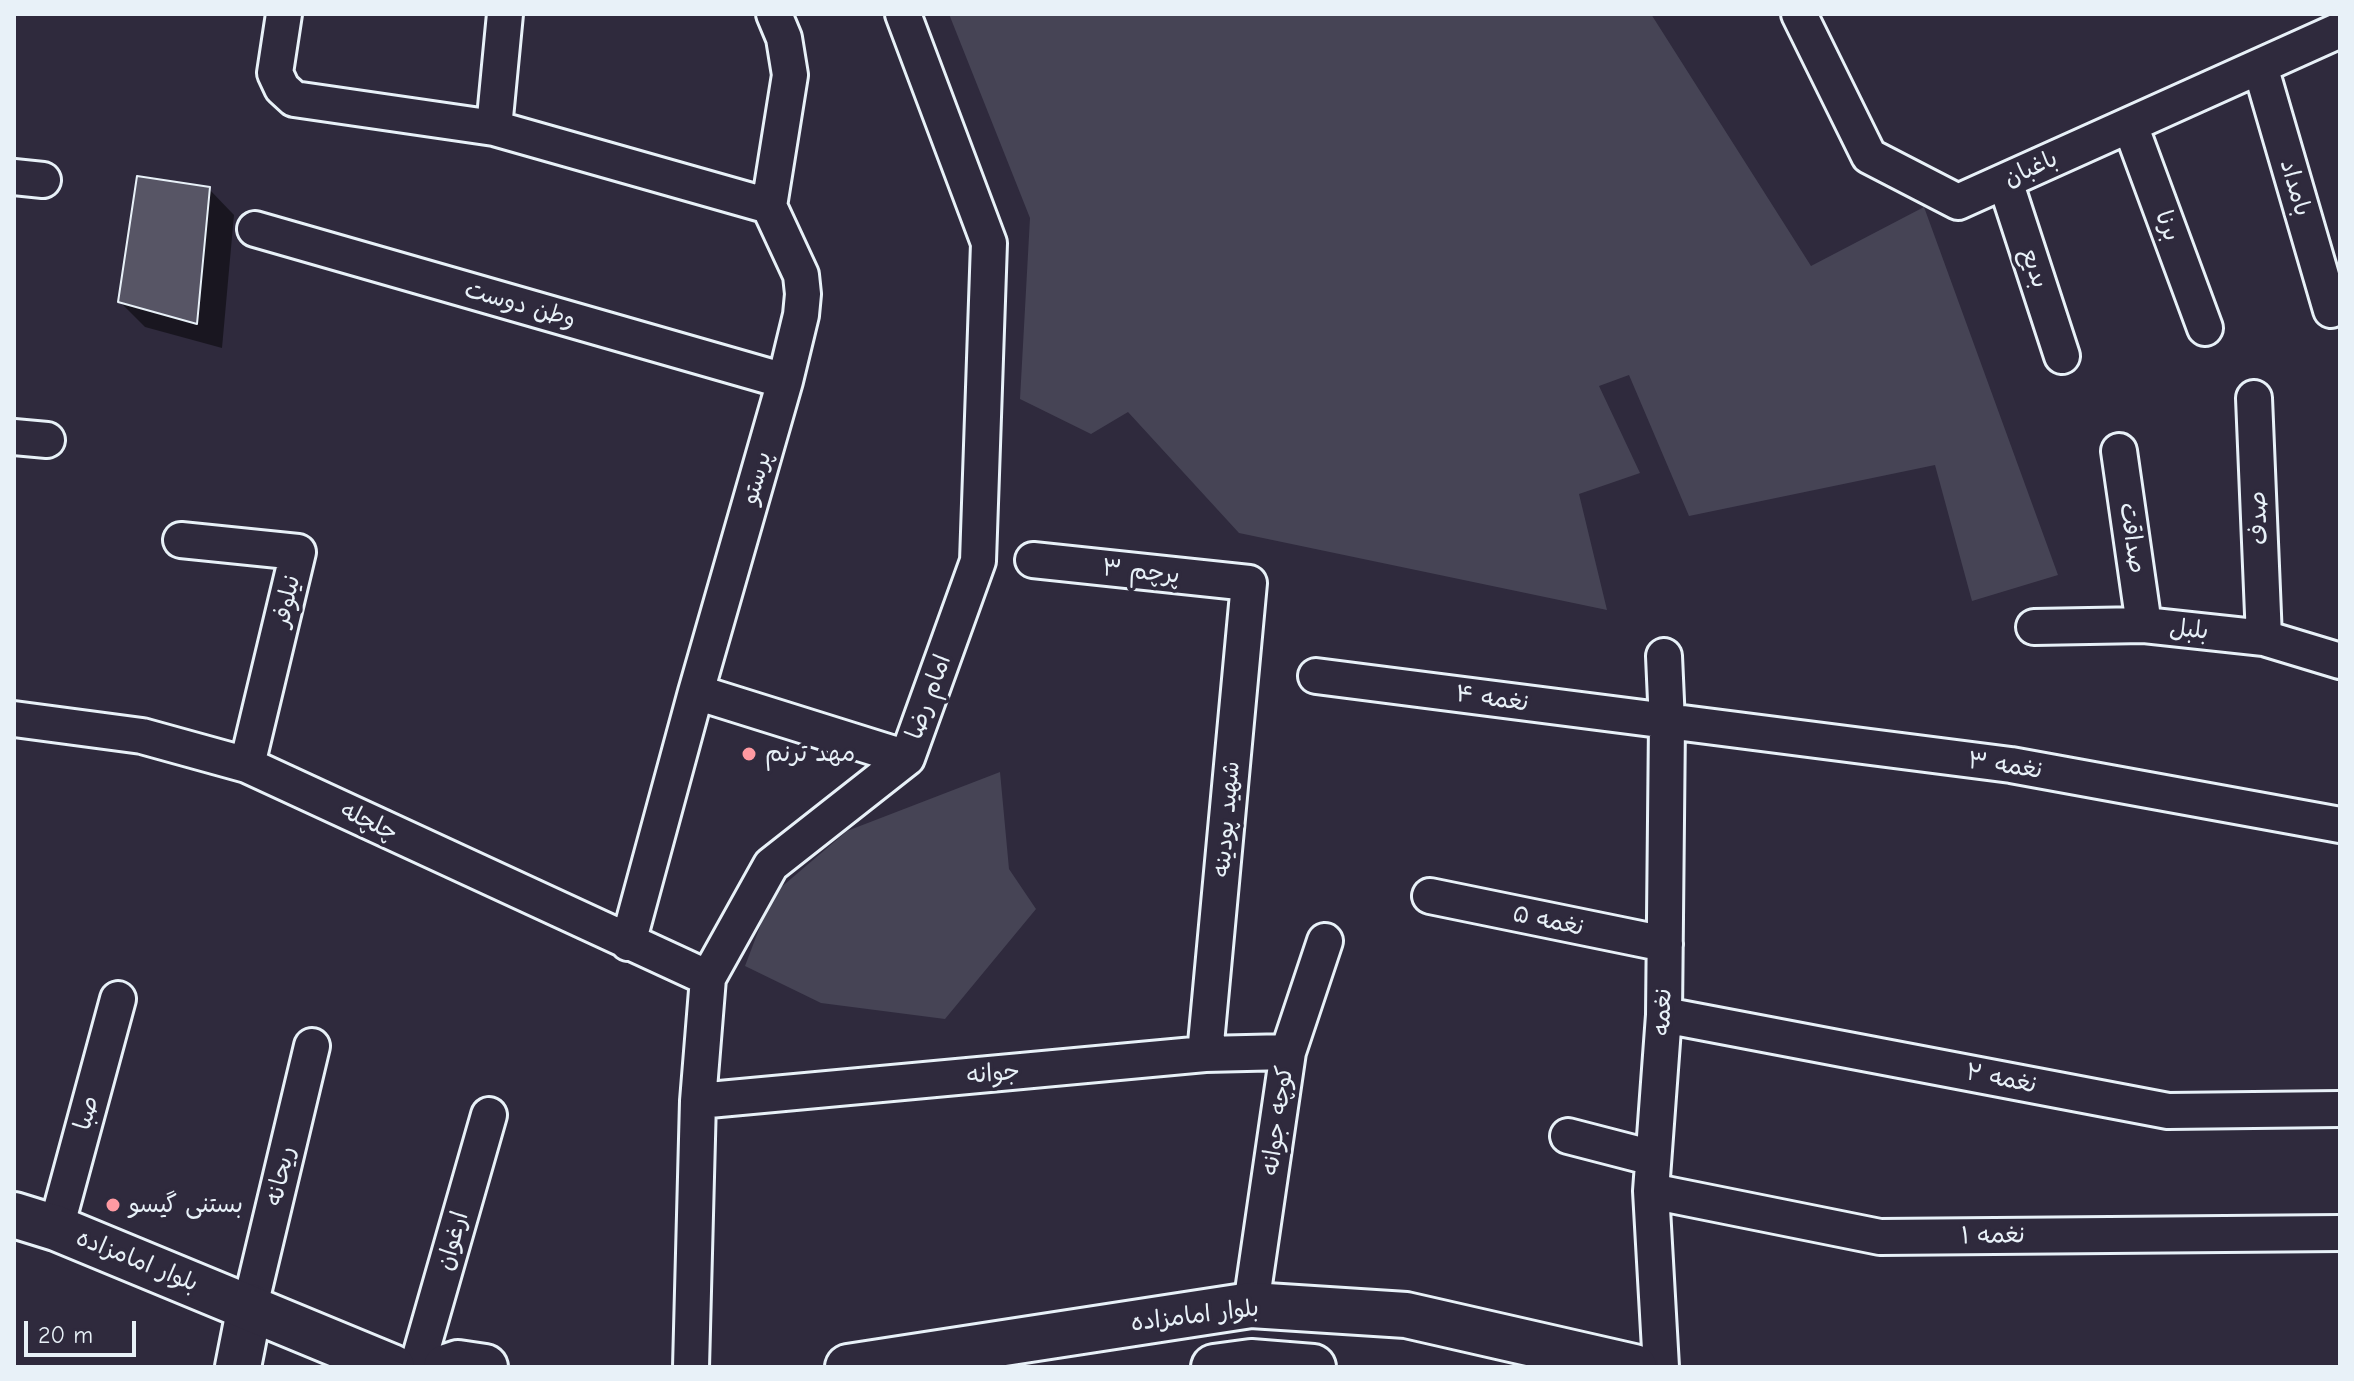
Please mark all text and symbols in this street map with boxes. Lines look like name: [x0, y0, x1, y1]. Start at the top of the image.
street label: باغبان: [2000, 145, 2062, 193]
street label: بامداد: [2273, 156, 2317, 220]
street label: برنا: [2148, 207, 2186, 245]
street label: بدیع: [2014, 244, 2054, 292]
street label: وطن دوست: [461, 275, 579, 335]
street label: پرستو: [736, 448, 778, 508]
street label: صدف: [2244, 491, 2274, 545]
street label: صداقت: [2113, 501, 2151, 575]
street label: پرچم ۳: [1101, 554, 1181, 590]
street label: نیلوفر: [267, 572, 307, 630]
street label: بلبل: [2168, 614, 2210, 646]
street label: امام رضا: [900, 651, 958, 743]
street label: نغمه ۴: [1454, 680, 1530, 718]
place label: مهد ترنم: [765, 740, 855, 768]
marker: مهد ترنم: [740, 745, 758, 763]
street label: نغمه ۳: [1966, 747, 2044, 785]
street label: شهید پودینه: [1208, 760, 1246, 878]
street label: چلچله: [336, 796, 402, 848]
street label: نغمه ۵: [1510, 899, 1586, 943]
street label: نغمه: [1648, 988, 1678, 1036]
street label: جوانه: [965, 1057, 1021, 1091]
street label: نغمه ۲: [1963, 1058, 2039, 1100]
street label: کوچه جوانه: [1256, 1064, 1300, 1178]
street label: صبا: [69, 1093, 105, 1133]
street label: ریحانه: [260, 1143, 302, 1209]
place label: بستنی گیسو: [129, 1191, 243, 1219]
marker: بستنی گیسو: [104, 1196, 122, 1214]
street label: ارغوان: [431, 1208, 475, 1274]
street label: نغمه ۱: [1961, 1221, 2025, 1251]
street label: بلوار امامزاده: [72, 1224, 202, 1298]
street label: بلوار امامزاده: [1129, 1294, 1261, 1338]
scale bar: [28, 1305, 140, 1355]
text: 20 m: [38, 1321, 93, 1349]

